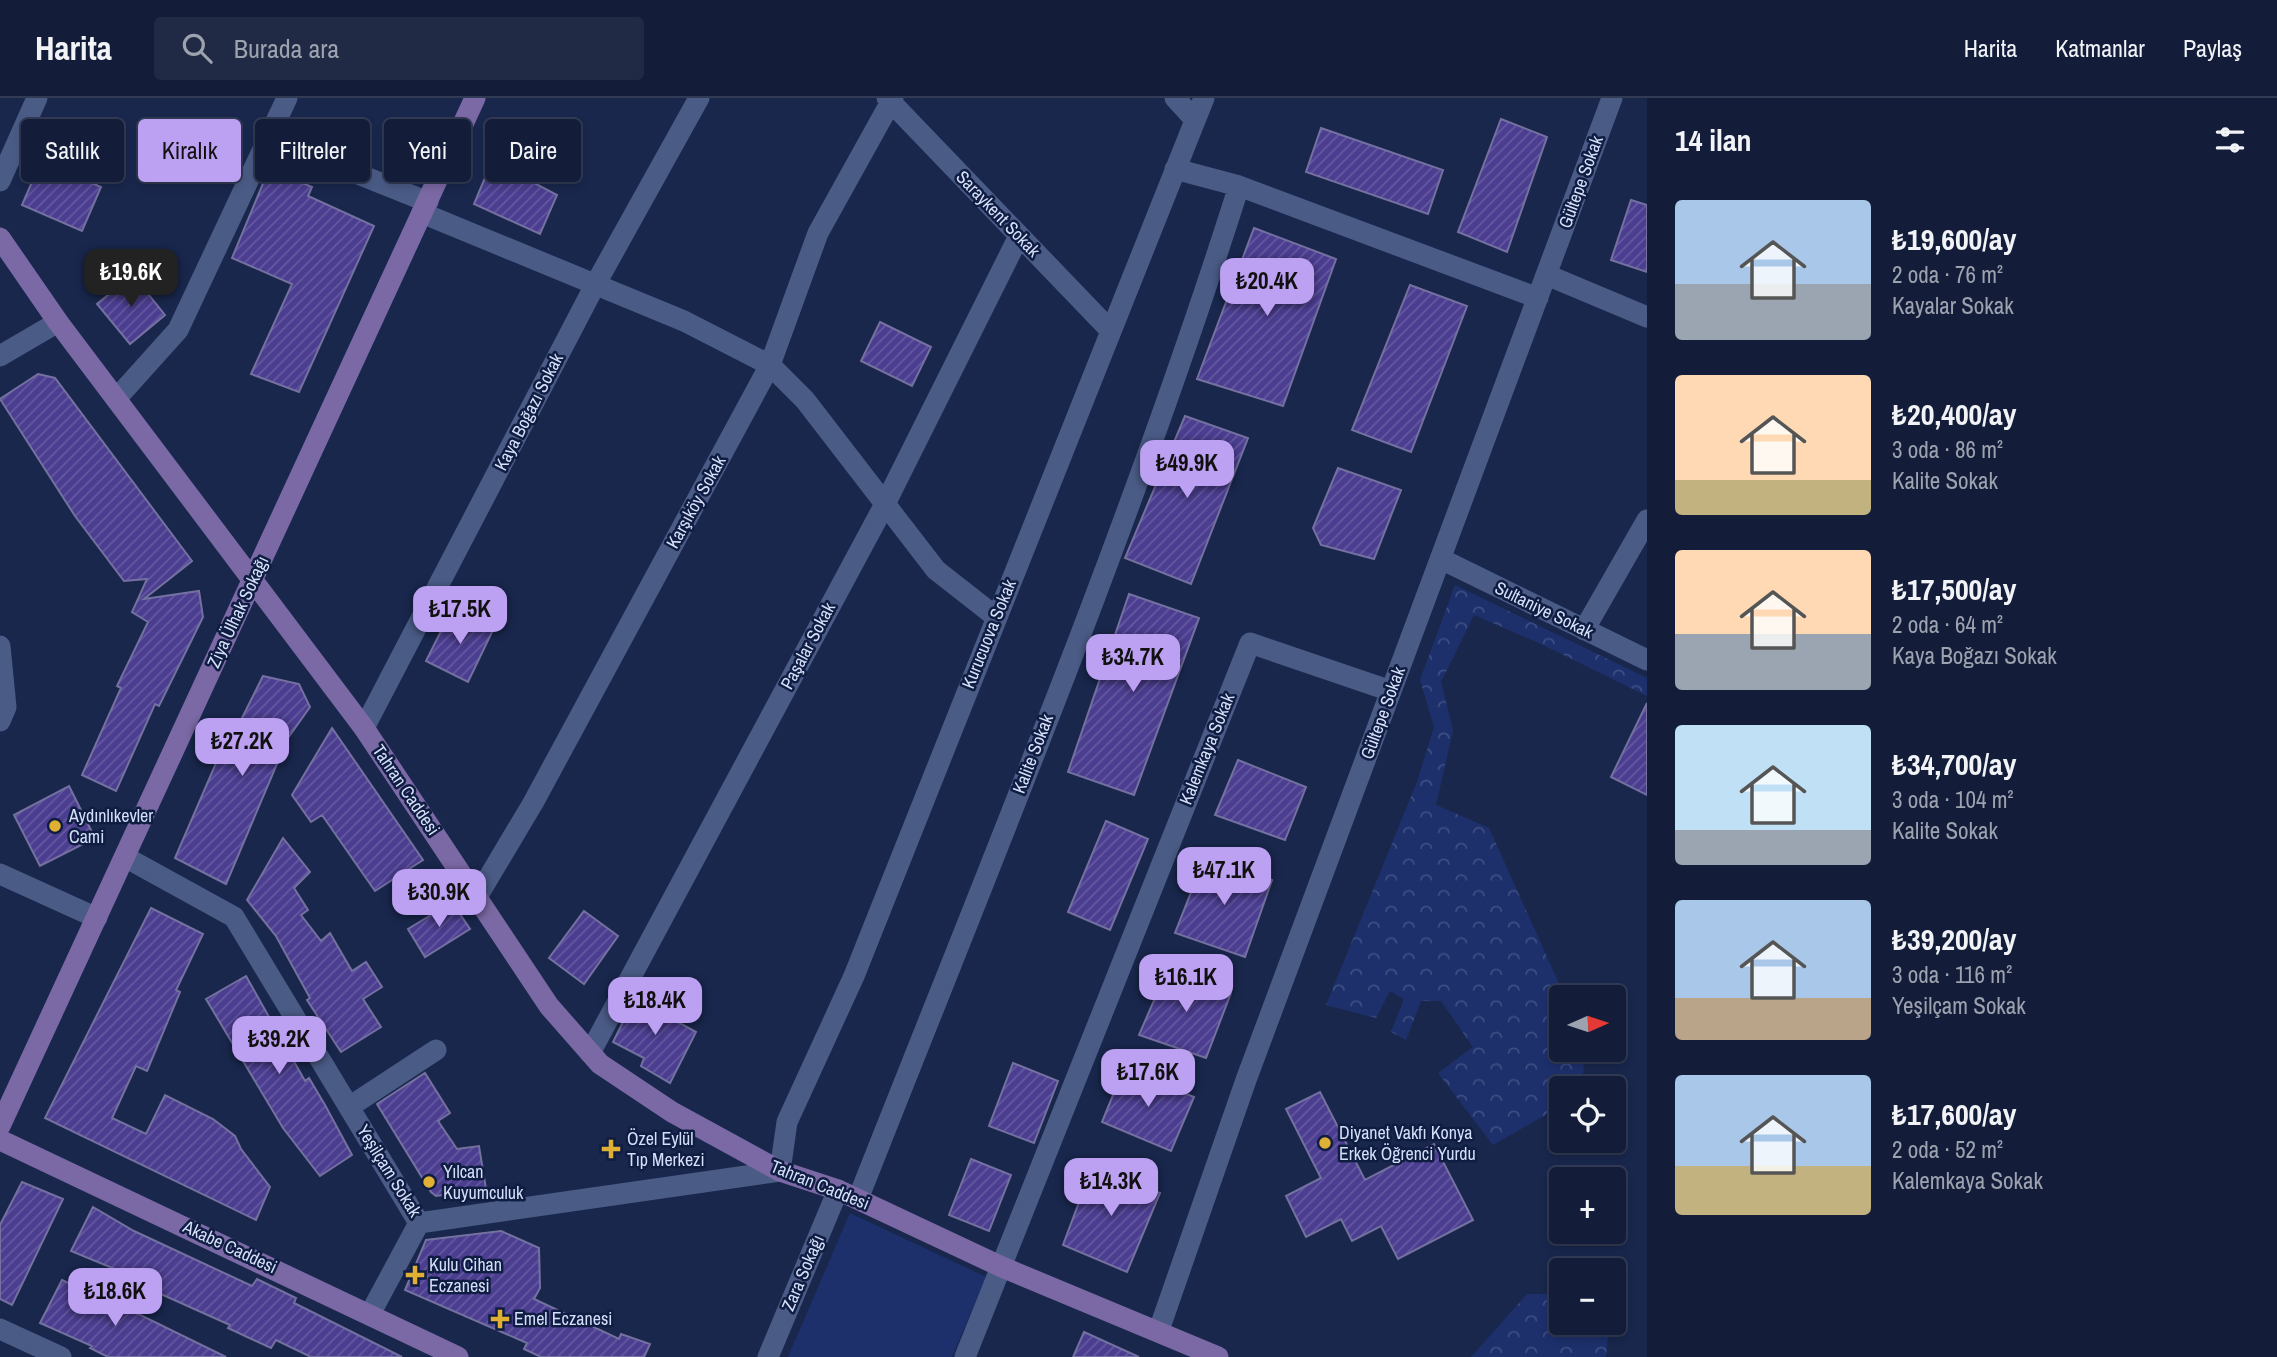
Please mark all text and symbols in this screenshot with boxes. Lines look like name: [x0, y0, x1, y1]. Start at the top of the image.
search box: [154, 17, 644, 80]
text: Harita: [35, 26, 112, 70]
icon: search: [178, 29, 216, 67]
text: Burada ara: [234, 31, 339, 66]
text: Harita: [1964, 32, 2017, 64]
text: Katmanlar: [2055, 32, 2145, 64]
text: Paylaş: [2183, 32, 2242, 64]
chip: Satılık: [21, 119, 124, 182]
chip: Kiralık: [138, 119, 241, 182]
chip: Filtreler: [255, 119, 370, 182]
chip: Yeni: [384, 119, 471, 182]
chip: Daire: [485, 119, 581, 182]
text: 14 ilan: [1675, 120, 1752, 160]
icon: filters: [2211, 121, 2249, 159]
street label: Gültepe Sokak: [1552, 131, 1609, 232]
street label: Saraykent Sokak: [951, 165, 1047, 263]
text: ₺19,600/ay: [1892, 219, 2016, 259]
icon: home: [1731, 228, 1815, 312]
pin: ₺19.6K: [74, 250, 188, 309]
text: ₺19.6K: [100, 256, 162, 287]
pin: ₺20.4K: [1210, 258, 1324, 318]
text: 2 oda · 76 m²: [1892, 259, 2003, 290]
text: ₺20.4K: [1236, 265, 1298, 296]
text: Kayalar Sokak: [1892, 290, 2014, 321]
street label: Kaya Boğazı Sokak: [488, 348, 569, 475]
text: ₺20,400/ay: [1892, 394, 2016, 434]
icon: home: [1731, 403, 1815, 487]
text: 3 oda · 86 m²: [1892, 434, 2003, 465]
pin: ₺49.9K: [1130, 440, 1244, 500]
text: ₺49.9K: [1156, 447, 1218, 478]
street label: Karşıköy Sokak: [660, 450, 732, 553]
text: Kalite Sokak: [1892, 465, 1998, 496]
street label: Ziya Ülhak Sokağı: [201, 552, 274, 672]
text: ₺17,500/ay: [1892, 569, 2016, 609]
street label: Kurucuova Sokak: [955, 575, 1022, 692]
street label: Sultaniye Sokak: [1491, 575, 1598, 644]
icon: home: [1731, 578, 1815, 662]
pin: ₺17.5K: [403, 587, 517, 646]
text: ₺17.5K: [429, 593, 491, 624]
street label: Paşalar Sokak: [774, 597, 841, 694]
text: 2 oda · 64 m²: [1892, 609, 2003, 640]
pin: ₺34.7K: [1076, 634, 1190, 694]
text: Kaya Boğazı Sokak: [1892, 640, 2057, 671]
text: ₺34.7K: [1102, 641, 1164, 672]
street label: Gültepe Sokak: [1354, 662, 1411, 763]
street label: Kalemkaya Sokak: [1173, 689, 1240, 808]
street label: Kalite Sokak: [1006, 710, 1059, 797]
pin: ₺27.2K: [185, 718, 299, 778]
text: ₺27.2K: [211, 725, 273, 756]
street label: Tahran Caddesi: [367, 739, 446, 840]
text: ₺34,700/ay: [1892, 744, 2016, 784]
icon: home: [1731, 753, 1815, 837]
text: 3 oda · 104 m²: [1892, 784, 2014, 815]
place label: Aydınlıkevler Cami: [68, 803, 153, 849]
text: Kalite Sokak: [1892, 815, 1998, 846]
marker: Aydınlıkevler Cami: [47, 818, 63, 834]
pin: ₺47.1K: [1167, 848, 1281, 907]
text: ₺47.1K: [1193, 854, 1255, 885]
pin: ₺30.9K: [382, 870, 496, 929]
text: ₺30.9K: [408, 876, 470, 907]
text: ₺39,200/ay: [1892, 919, 2016, 959]
icon: home: [1731, 928, 1815, 1012]
pin: ₺16.1K: [1129, 954, 1243, 1014]
text: 3 oda · 116 m²: [1892, 959, 2012, 990]
text: ₺16.1K: [1155, 961, 1217, 992]
pin: ₺18.4K: [598, 978, 712, 1037]
text: ₺18.4K: [624, 984, 686, 1015]
north arrow: [1549, 985, 1626, 1062]
map controls: [1549, 985, 1626, 1335]
text: Yeşilçam Sokak: [1892, 990, 2026, 1021]
pin: ₺39.2K: [222, 1016, 336, 1076]
text: ₺39.2K: [248, 1023, 310, 1054]
pin: ₺17.6K: [1091, 1049, 1205, 1109]
text: ₺17.6K: [1117, 1056, 1179, 1087]
button: locate: [1549, 1076, 1626, 1153]
text: ₺17,600/ay: [1892, 1094, 2016, 1134]
icon: home: [1731, 1103, 1815, 1187]
street label: Yeşilçam Sokak: [351, 1120, 428, 1222]
place label: Diyanet Vakfı Konya Erkek Öğrenci Yurdu: [1339, 1120, 1476, 1166]
place label: Özel Eylül Tıp Merkezi: [627, 1126, 705, 1172]
text: 2 oda · 52 m²: [1892, 1134, 2003, 1165]
marker: Diyanet Vakfı Konya Erkek Öğrenci Yurdu: [1317, 1135, 1333, 1151]
marker: Özel Eylül Tıp Merkezi: [601, 1139, 621, 1159]
street label: Tahran Caddesi: [767, 1153, 873, 1216]
pin: ₺14.3K: [1054, 1158, 1168, 1218]
place label: Yılcan Kuyumculuk: [443, 1159, 524, 1205]
text: ₺14.3K: [1080, 1165, 1142, 1196]
text: Kalemkaya Sokak: [1892, 1165, 2043, 1196]
button: +: [1549, 1167, 1626, 1244]
marker: Yılcan Kuyumculuk: [421, 1174, 437, 1190]
street label: Akabe Caddesi: [178, 1213, 281, 1279]
street label: Zara Sokağı: [775, 1231, 830, 1315]
place label: Kulu Cihan Eczanesi: [429, 1252, 502, 1298]
button: −: [1549, 1258, 1626, 1335]
marker: Kulu Cihan Eczanesi: [407, 1267, 423, 1283]
pin: ₺18.6K: [58, 1268, 172, 1328]
text: ₺18.6K: [84, 1275, 146, 1306]
place label: Emel Eczanesi: [514, 1306, 612, 1331]
marker: Emel Eczanesi: [492, 1311, 508, 1327]

